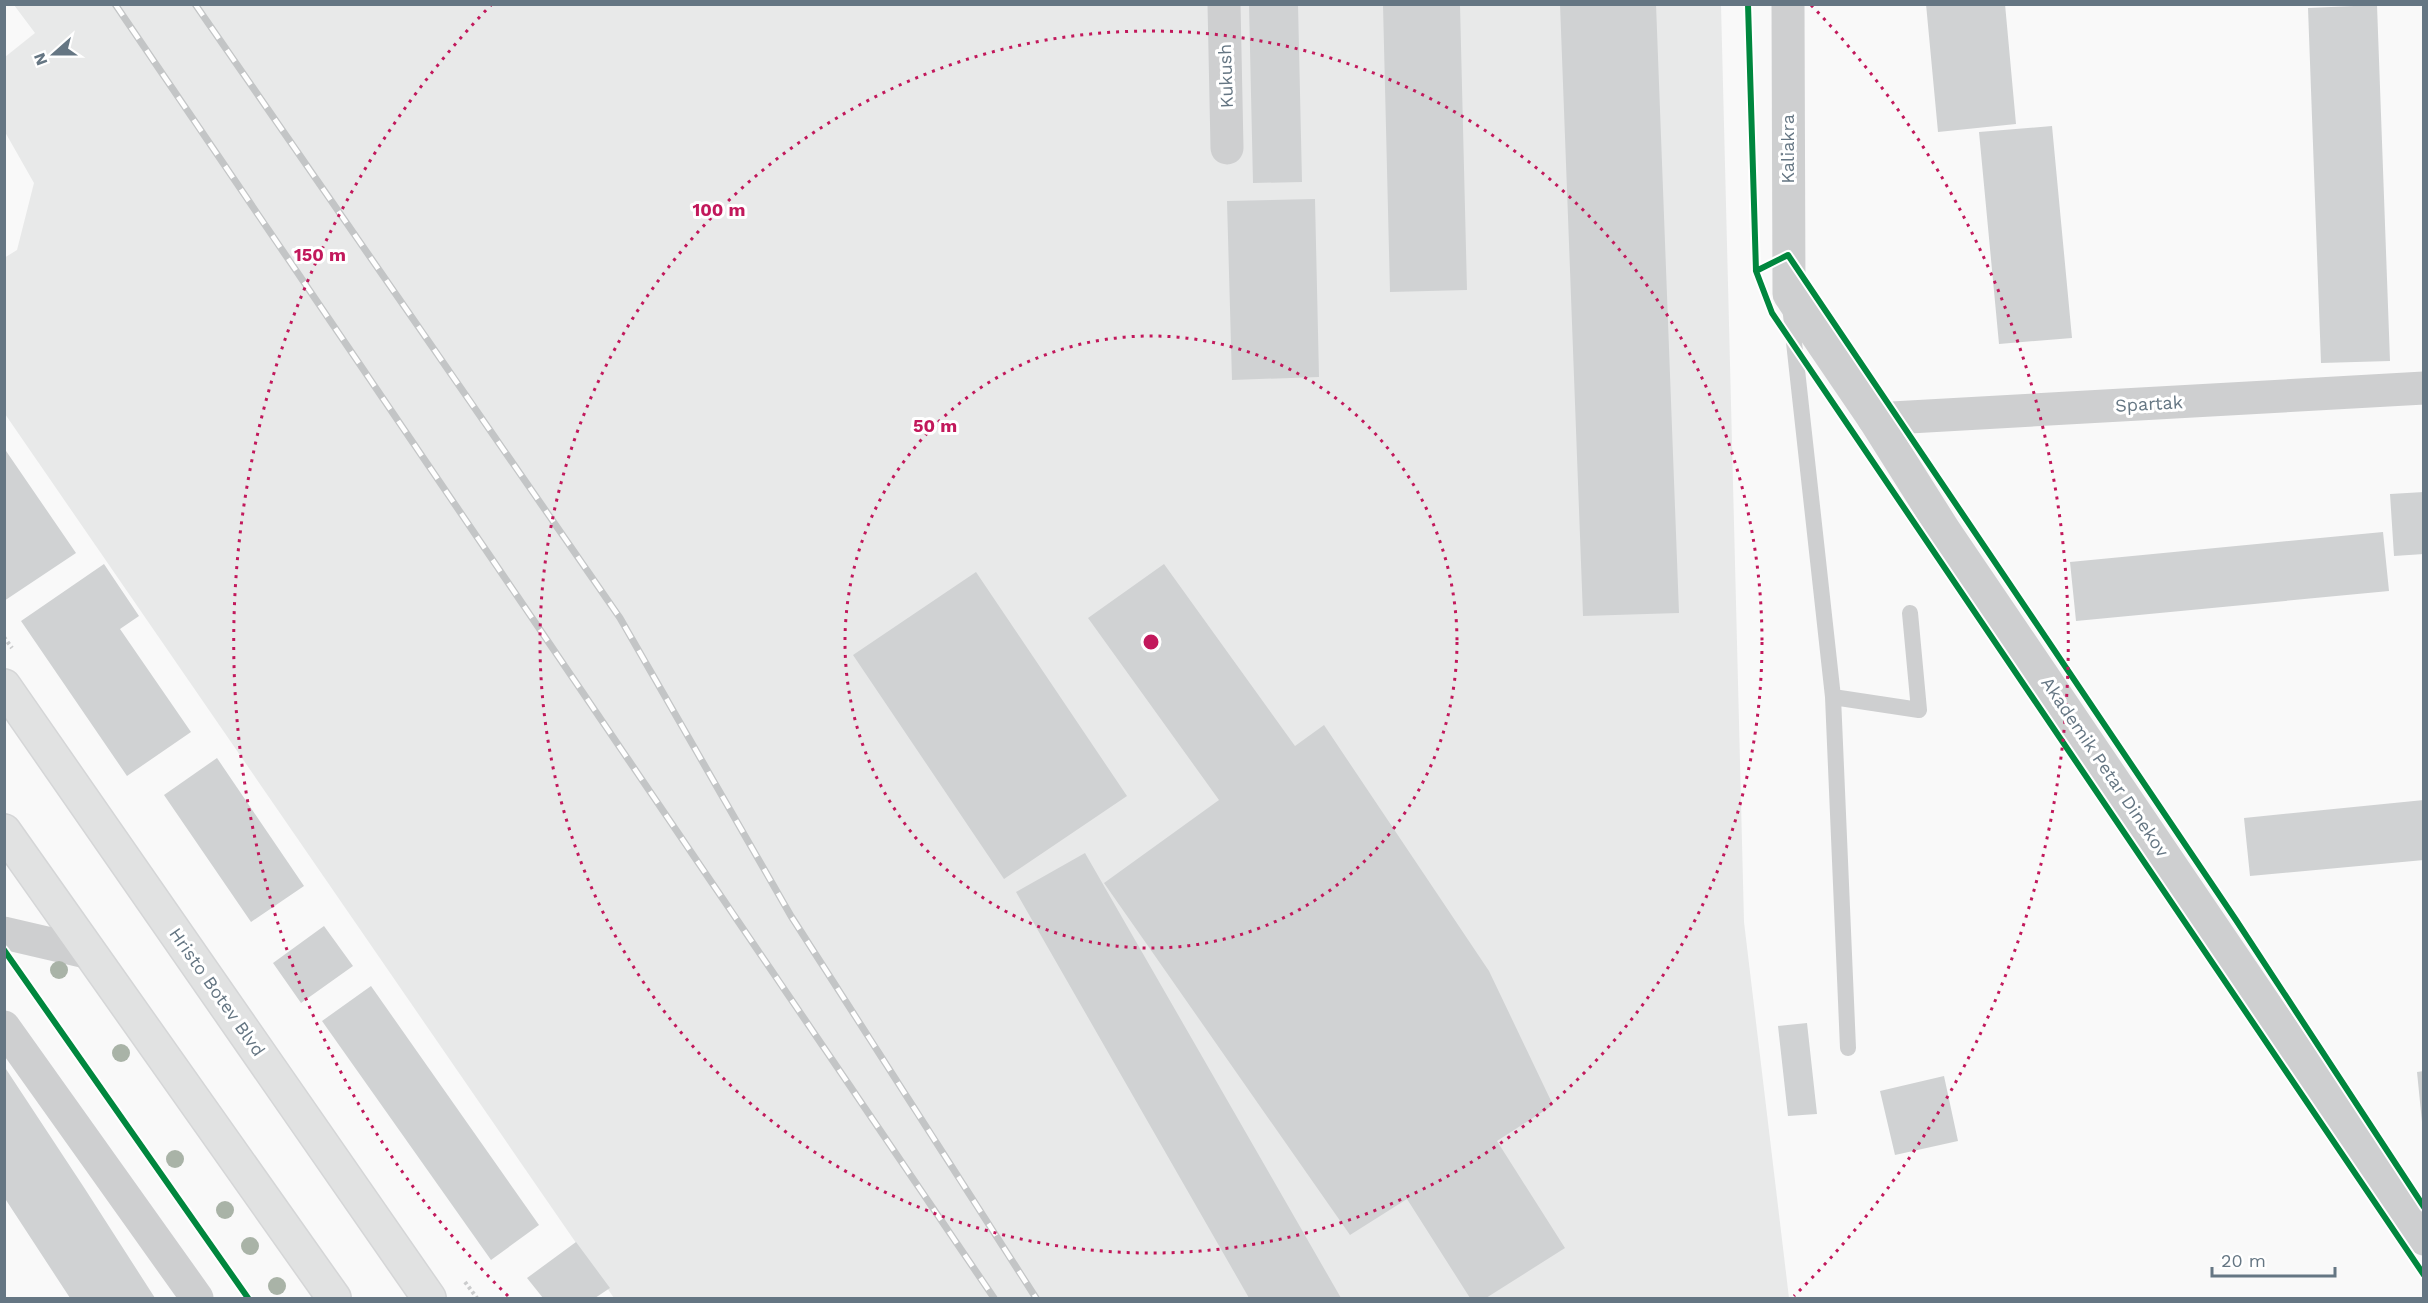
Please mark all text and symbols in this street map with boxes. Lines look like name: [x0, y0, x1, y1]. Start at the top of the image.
north arrow: [24, 24, 84, 84]
street label: Kukush: [1214, 43, 1237, 109]
text: N: [29, 50, 51, 68]
street label: Kaliakra: [1777, 114, 1798, 184]
text: 100 m: [692, 199, 746, 220]
text: 150 m: [294, 244, 346, 265]
street label: Spartak: [2115, 391, 2183, 416]
text: 50 m: [913, 415, 957, 436]
centre of rings: [1141, 632, 1161, 652]
street label: Akademik Petar Dinekov: [2037, 673, 2174, 861]
street label: Hristo Botev Blvd: [165, 923, 270, 1060]
scale bar: [2212, 1240, 2335, 1278]
text: 20 m: [2221, 1250, 2266, 1271]

